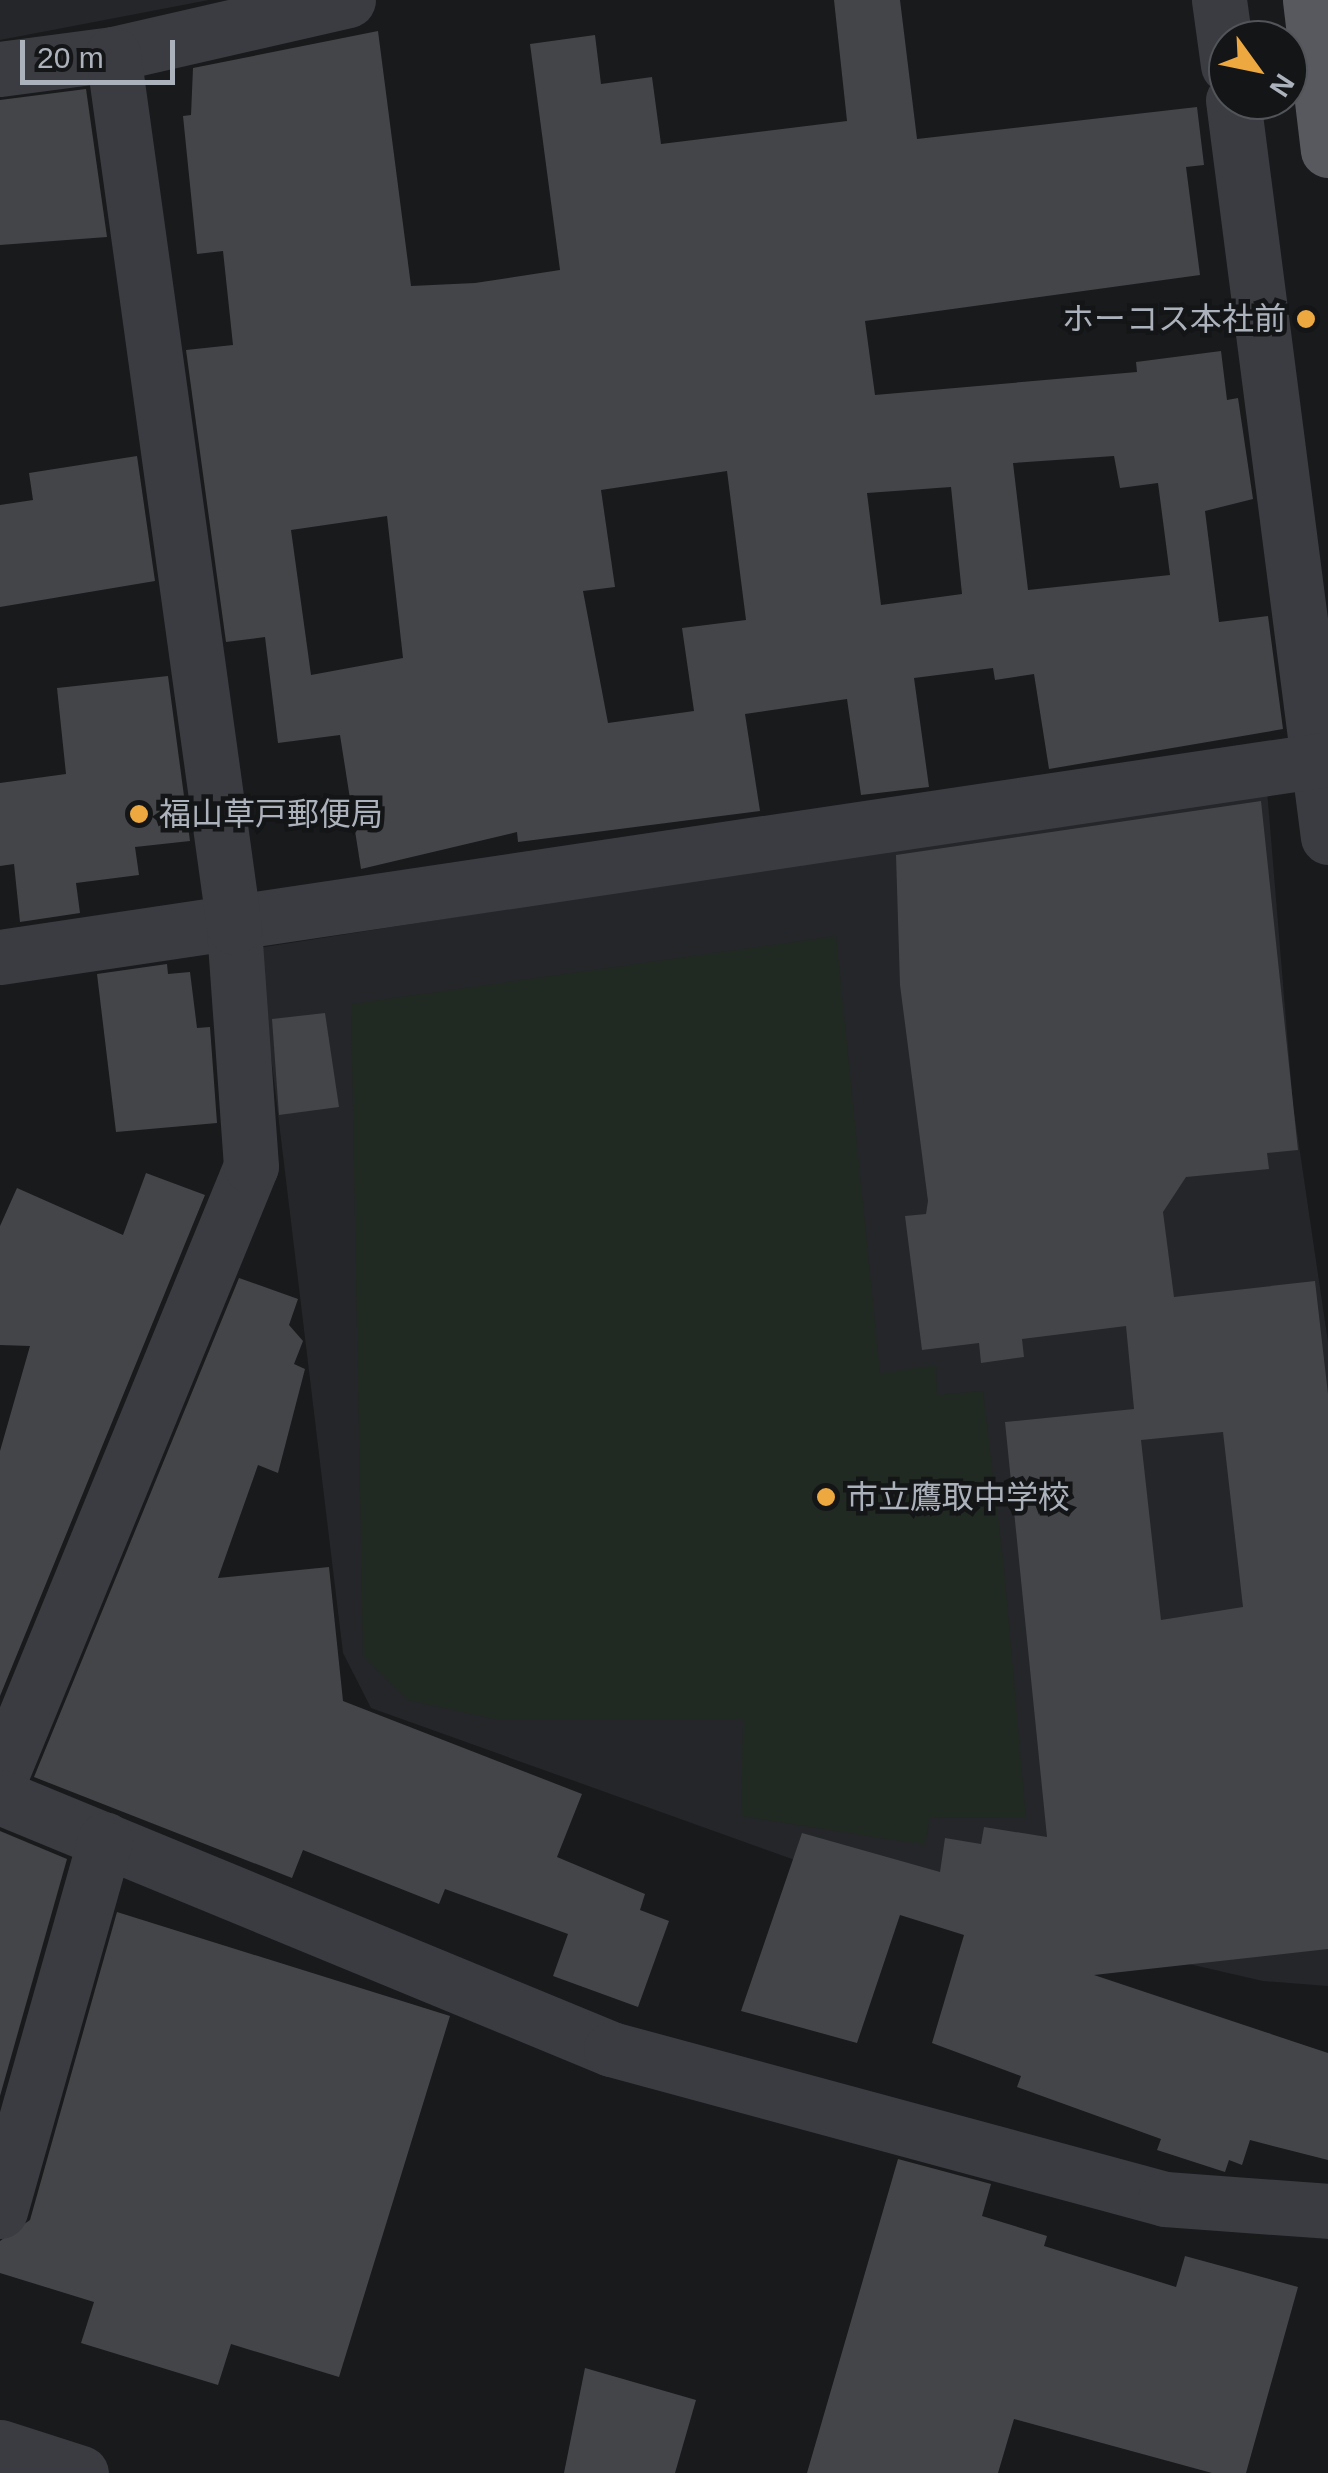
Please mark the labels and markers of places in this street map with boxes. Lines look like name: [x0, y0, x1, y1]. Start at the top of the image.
place label: ホーコス本社前: [1062, 300, 1286, 338]
marker: ホーコス本社前: [1295, 308, 1317, 330]
place label: 福山草戸郵便局: [159, 795, 383, 833]
marker: 福山草戸郵便局: [128, 803, 150, 825]
place label: 市立鷹取中学校: [846, 1478, 1070, 1516]
marker: 市立鷹取中学校: [815, 1486, 837, 1508]

